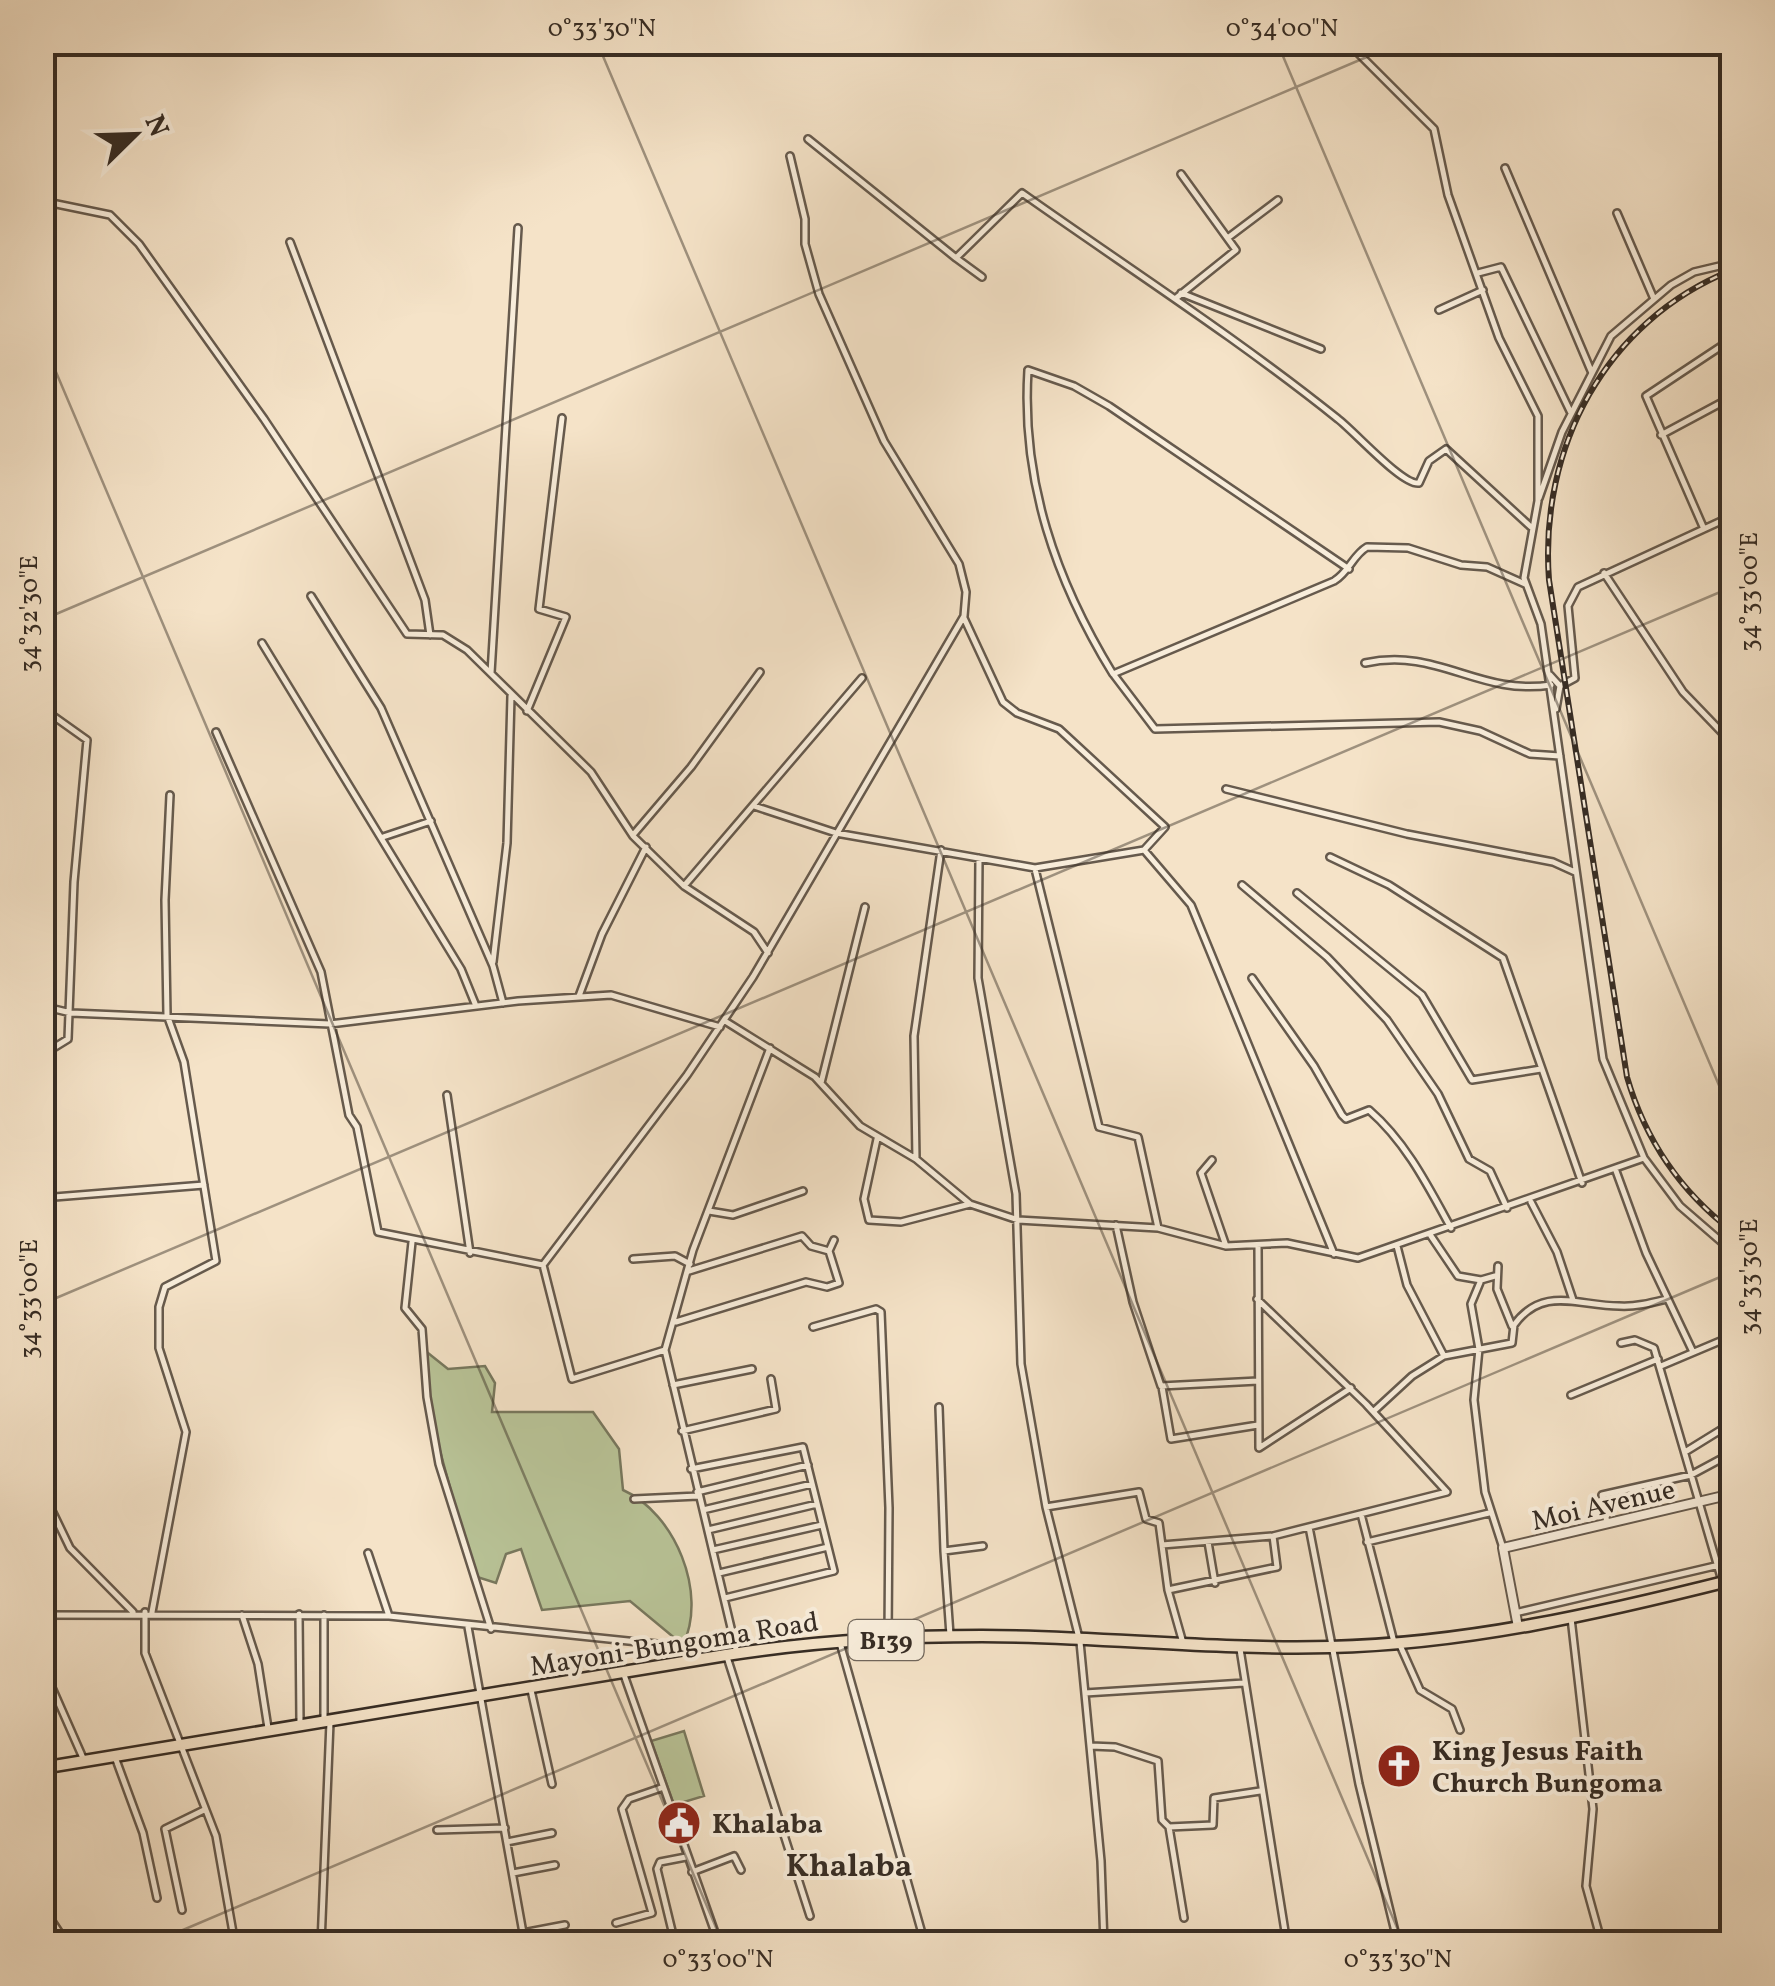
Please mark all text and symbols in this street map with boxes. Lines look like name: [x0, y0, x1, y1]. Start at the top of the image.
text: 0°33'30"N: [548, 12, 656, 47]
text: 0°34'00"N: [1226, 12, 1338, 47]
north arrow: [85, 85, 185, 185]
text: N: [134, 109, 178, 143]
text: 34°33'00"E: [1733, 532, 1768, 652]
text: 34°32'30"E: [13, 555, 48, 673]
text: 34°33'30"E: [1733, 1218, 1768, 1336]
text: 34°33'00"E: [13, 1239, 48, 1359]
street label: Moi Avenue: [1528, 1471, 1679, 1542]
street label: Mayoni-Bungoma Road: [527, 1603, 821, 1688]
road number: B139: [848, 1620, 924, 1660]
place label: King Jesus Faith Church Bungoma: [1432, 1733, 1663, 1804]
church icon: King Jesus Faith Church Bungoma: [1376, 1743, 1422, 1789]
public building icon: Khalaba: [656, 1800, 702, 1846]
place label: Khalaba: [712, 1806, 823, 1845]
district label: Khalaba: [786, 1846, 912, 1890]
text: 0°33'00"N: [663, 1943, 773, 1978]
text: 0°33'30"N: [1344, 1943, 1452, 1978]

